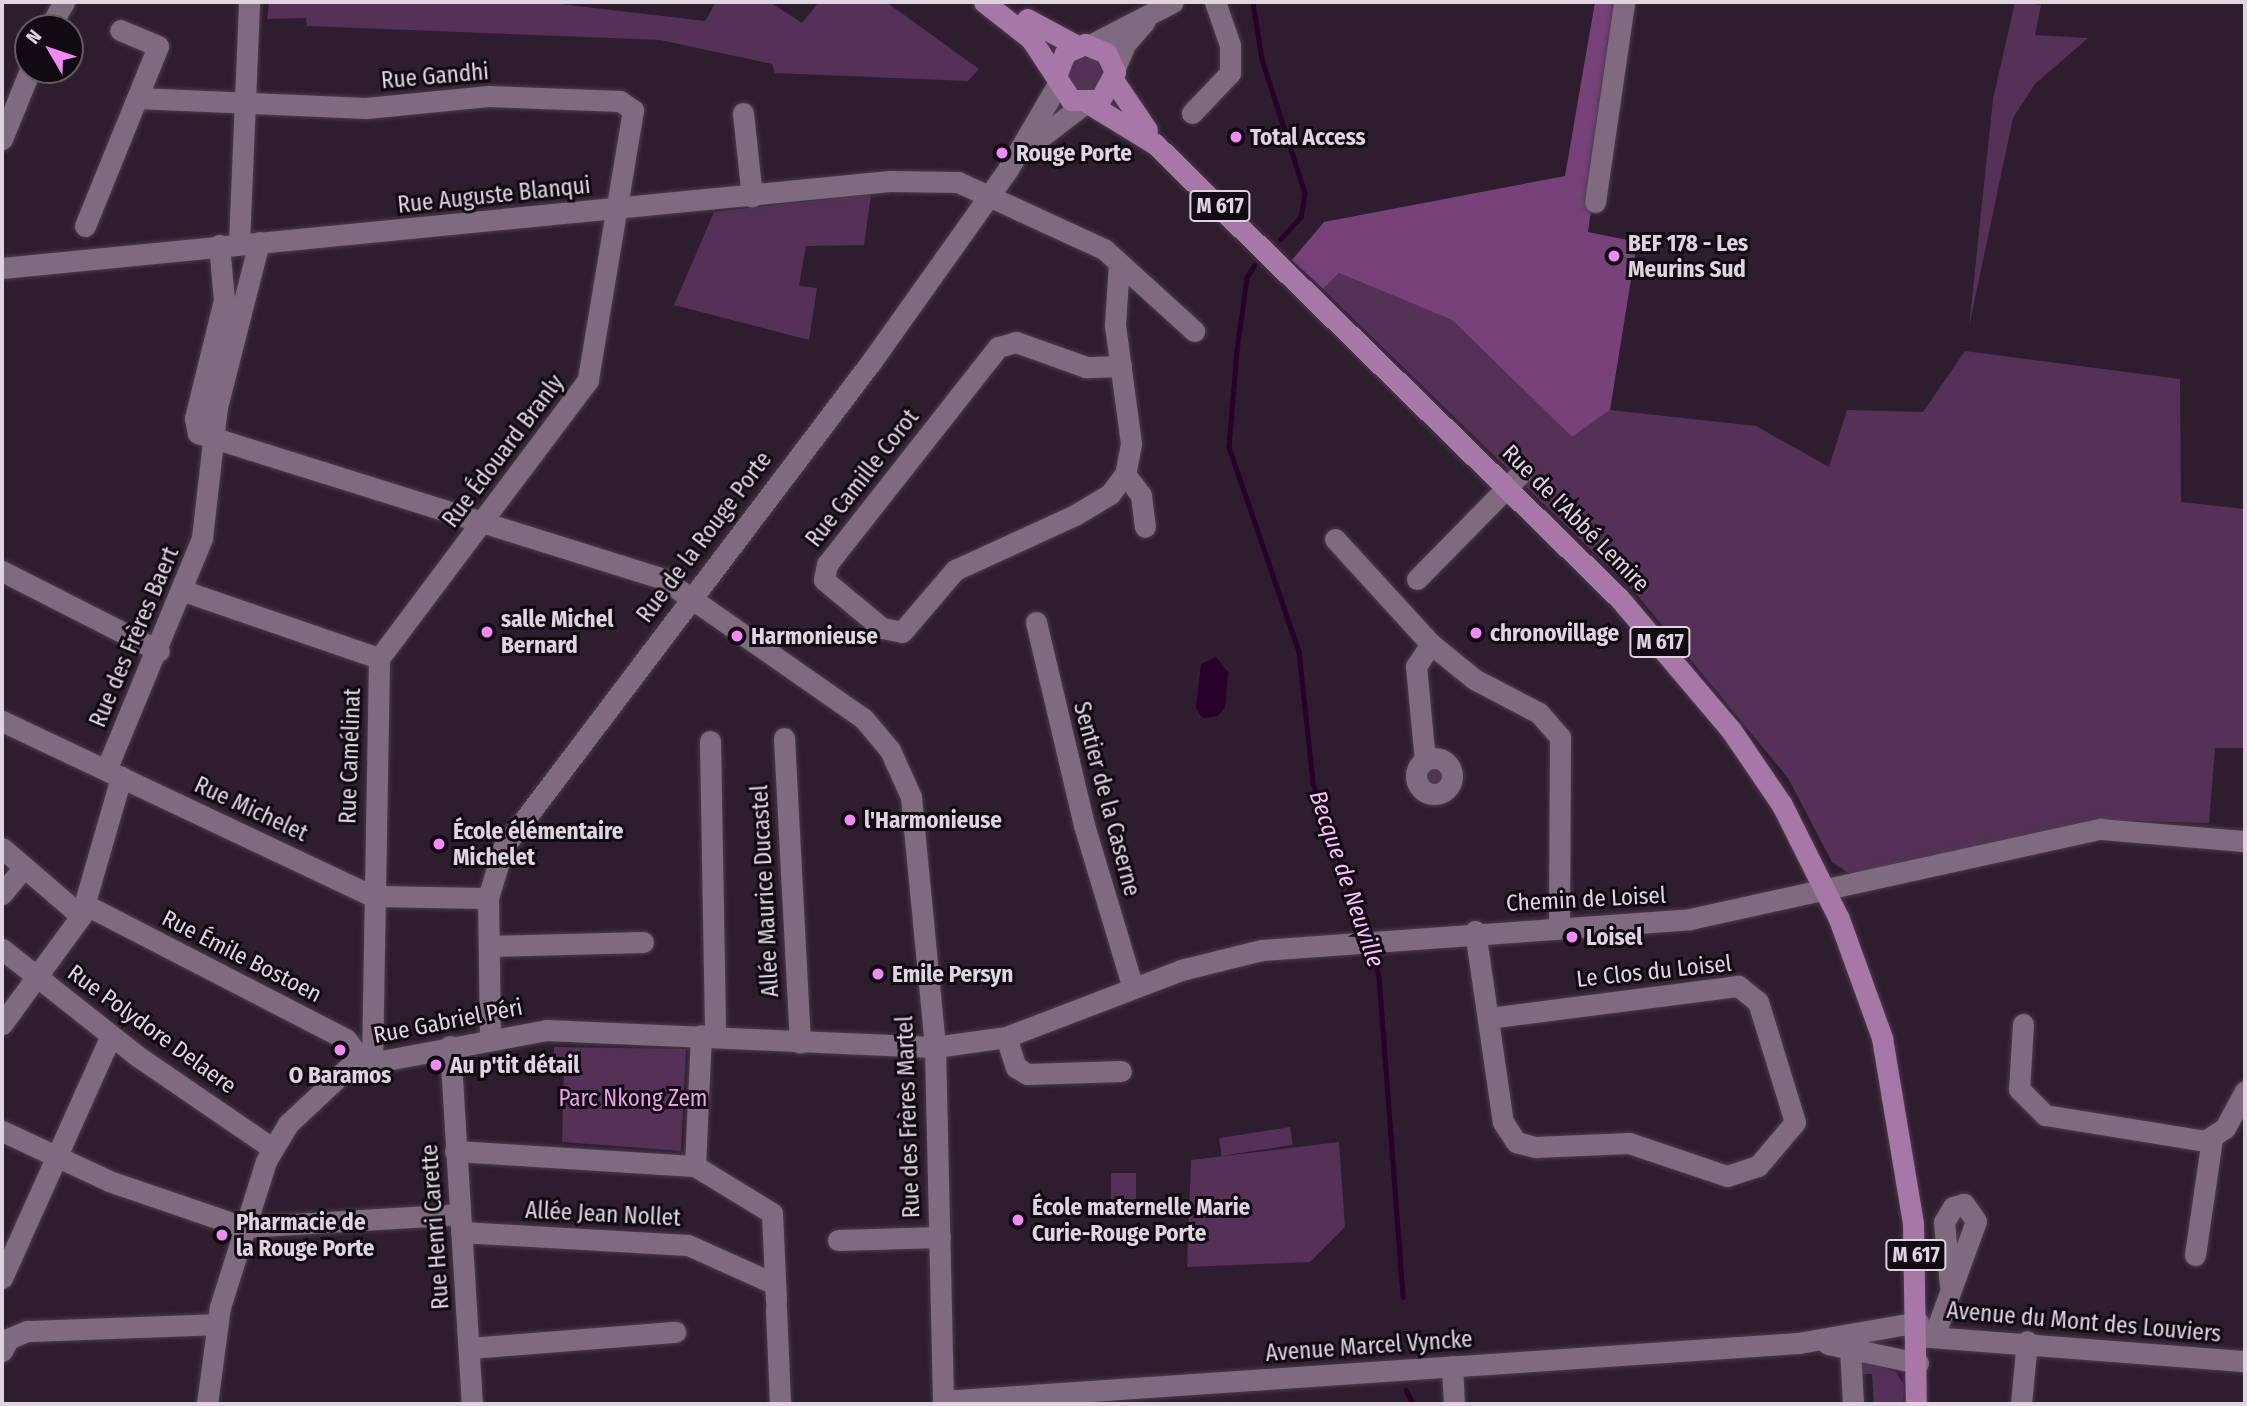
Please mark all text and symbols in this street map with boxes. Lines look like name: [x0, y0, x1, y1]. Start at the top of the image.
north arrow: [14, 14, 84, 84]
text: N: [21, 25, 46, 48]
street label: Rue Gandhi: [380, 58, 490, 94]
place label: Total Access: [1250, 123, 1366, 151]
marker: Total Access: [1228, 129, 1244, 145]
place label: Rouge Porte: [1016, 139, 1132, 167]
marker: Rouge Porte: [994, 145, 1010, 161]
street label: Rue Auguste Blanqui: [396, 171, 592, 219]
road number: M 617: [1188, 188, 1252, 224]
place label: BEF 178 - Les Meurins Sud: [1628, 229, 1748, 283]
marker: BEF 178 - Les Meurins Sud: [1606, 248, 1622, 264]
street label: Rue Édouard Branly: [437, 369, 569, 533]
street label: Rue Camille Corot: [800, 404, 924, 552]
street label: Rue de l'Abbé Lemire: [1497, 439, 1655, 597]
street label: Rue de la Rouge Porte: [631, 446, 777, 628]
street label: Rue des Frères Baert: [84, 543, 184, 731]
place label: salle Michel Bernard: [501, 605, 614, 659]
place label: chronovillage: [1490, 619, 1619, 647]
place label: Harmonieuse: [751, 622, 878, 650]
marker: salle Michel Bernard: [479, 624, 495, 640]
road number: M 617: [1628, 624, 1692, 660]
marker: chronovillage: [1468, 625, 1484, 641]
marker: Harmonieuse: [729, 628, 745, 644]
street label: Rue Camélinat: [334, 688, 366, 824]
street label: Sentier de la Caserne: [1068, 699, 1146, 899]
street label: Rue Michelet: [190, 771, 312, 847]
street label: Allée Maurice Ducastel: [746, 784, 784, 998]
water label: Becque de Neuville: [1302, 787, 1390, 971]
place label: l'Harmonieuse: [864, 806, 1002, 834]
marker: l'Harmonieuse: [842, 812, 858, 828]
place label: École élémentaire Michelet: [453, 817, 623, 871]
marker: École élémentaire Michelet: [431, 836, 447, 852]
street label: Chemin de Loisel: [1505, 881, 1667, 917]
street label: Rue Émile Bostoen: [158, 904, 326, 1008]
place label: Loisel: [1586, 923, 1642, 951]
marker: Loisel: [1564, 929, 1580, 945]
street label: Le Clos du Loisel: [1575, 949, 1733, 993]
street label: Rue Polydore Delaere: [62, 959, 242, 1099]
place label: Emile Persyn: [892, 960, 1013, 988]
marker: Emile Persyn: [870, 966, 886, 982]
street label: Rue Gabriel Péri: [371, 993, 525, 1049]
street label: Rue des Frères Martel: [891, 1015, 925, 1219]
marker: O Baramos: [332, 1042, 348, 1058]
place label: Au p'tit détail: [450, 1051, 580, 1079]
marker: Au p'tit détail: [428, 1057, 444, 1073]
place label: O Baramos: [289, 1061, 391, 1089]
park label: Parc Nkong Zem: [558, 1084, 708, 1112]
street label: Rue Henri Carette: [415, 1143, 455, 1311]
place label: École maternelle Marie Curie-Rouge Porte: [1032, 1193, 1250, 1247]
street label: Allée Jean Nollet: [525, 1196, 681, 1232]
place label: Pharmacie de la Rouge Porte: [236, 1208, 374, 1262]
marker: École maternelle Marie Curie-Rouge Porte: [1010, 1212, 1026, 1228]
marker: Pharmacie de la Rouge Porte: [214, 1227, 230, 1243]
road number: M 617: [1884, 1238, 1948, 1272]
street label: Avenue du Mont des Louviers: [1946, 1296, 2222, 1348]
street label: Avenue Marcel Vyncke: [1265, 1325, 1473, 1367]

